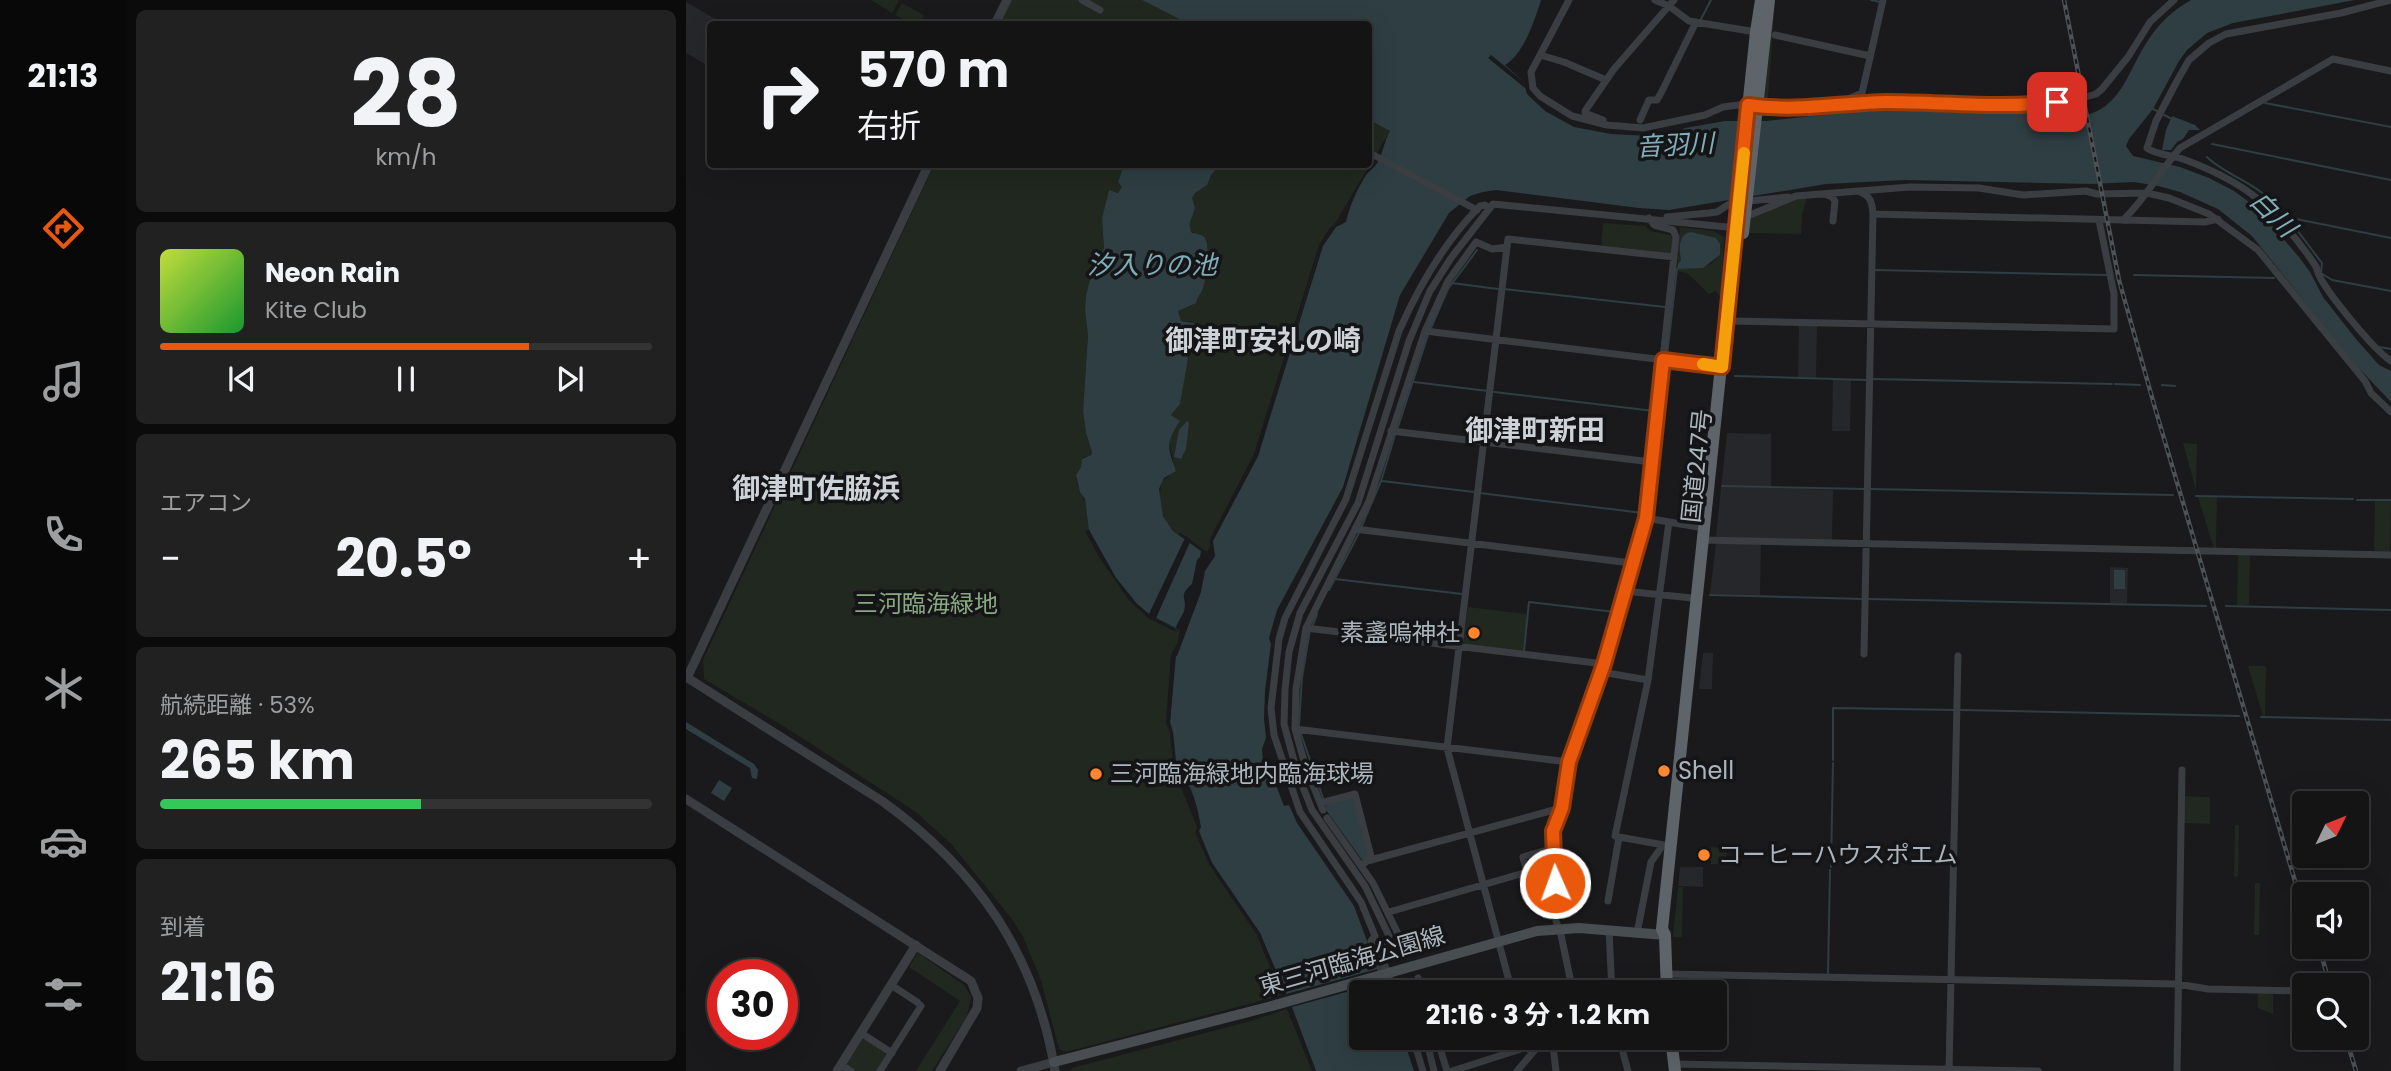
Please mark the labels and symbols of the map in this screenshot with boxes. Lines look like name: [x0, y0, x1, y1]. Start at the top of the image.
pin: [2027, 72, 2087, 132]
water label: 音羽川: [1635, 125, 1718, 165]
water label: 白川: [2242, 183, 2306, 247]
water label: 汐入りの池: [1087, 247, 1220, 283]
district label: 御津町安礼の崎: [1165, 321, 1361, 360]
street label: 国道247号: [1674, 408, 1719, 524]
district label: 御津町新田: [1465, 411, 1605, 450]
district label: 御津町佐脇浜: [732, 469, 900, 508]
park label: 三河臨海緑地: [854, 587, 998, 620]
place label: 素盞嗚神社: [1340, 616, 1460, 649]
marker: 素盞嗚神社: [1466, 625, 1482, 641]
place label: Shell: [1678, 754, 1734, 787]
place label: 三河臨海緑地内臨海球場: [1110, 757, 1374, 790]
marker: Shell: [1656, 763, 1672, 779]
marker: 三河臨海緑地内臨海球場: [1088, 766, 1104, 782]
north arrow: [2292, 791, 2370, 868]
place label: コーヒーハウスポエム: [1718, 838, 1958, 871]
position arrow: [1518, 846, 1592, 920]
marker: コーヒーハウスポエム: [1696, 847, 1712, 863]
street label: 東三河臨海公園線: [1255, 918, 1449, 1003]
speed limit sign: 30: [707, 959, 798, 1050]

